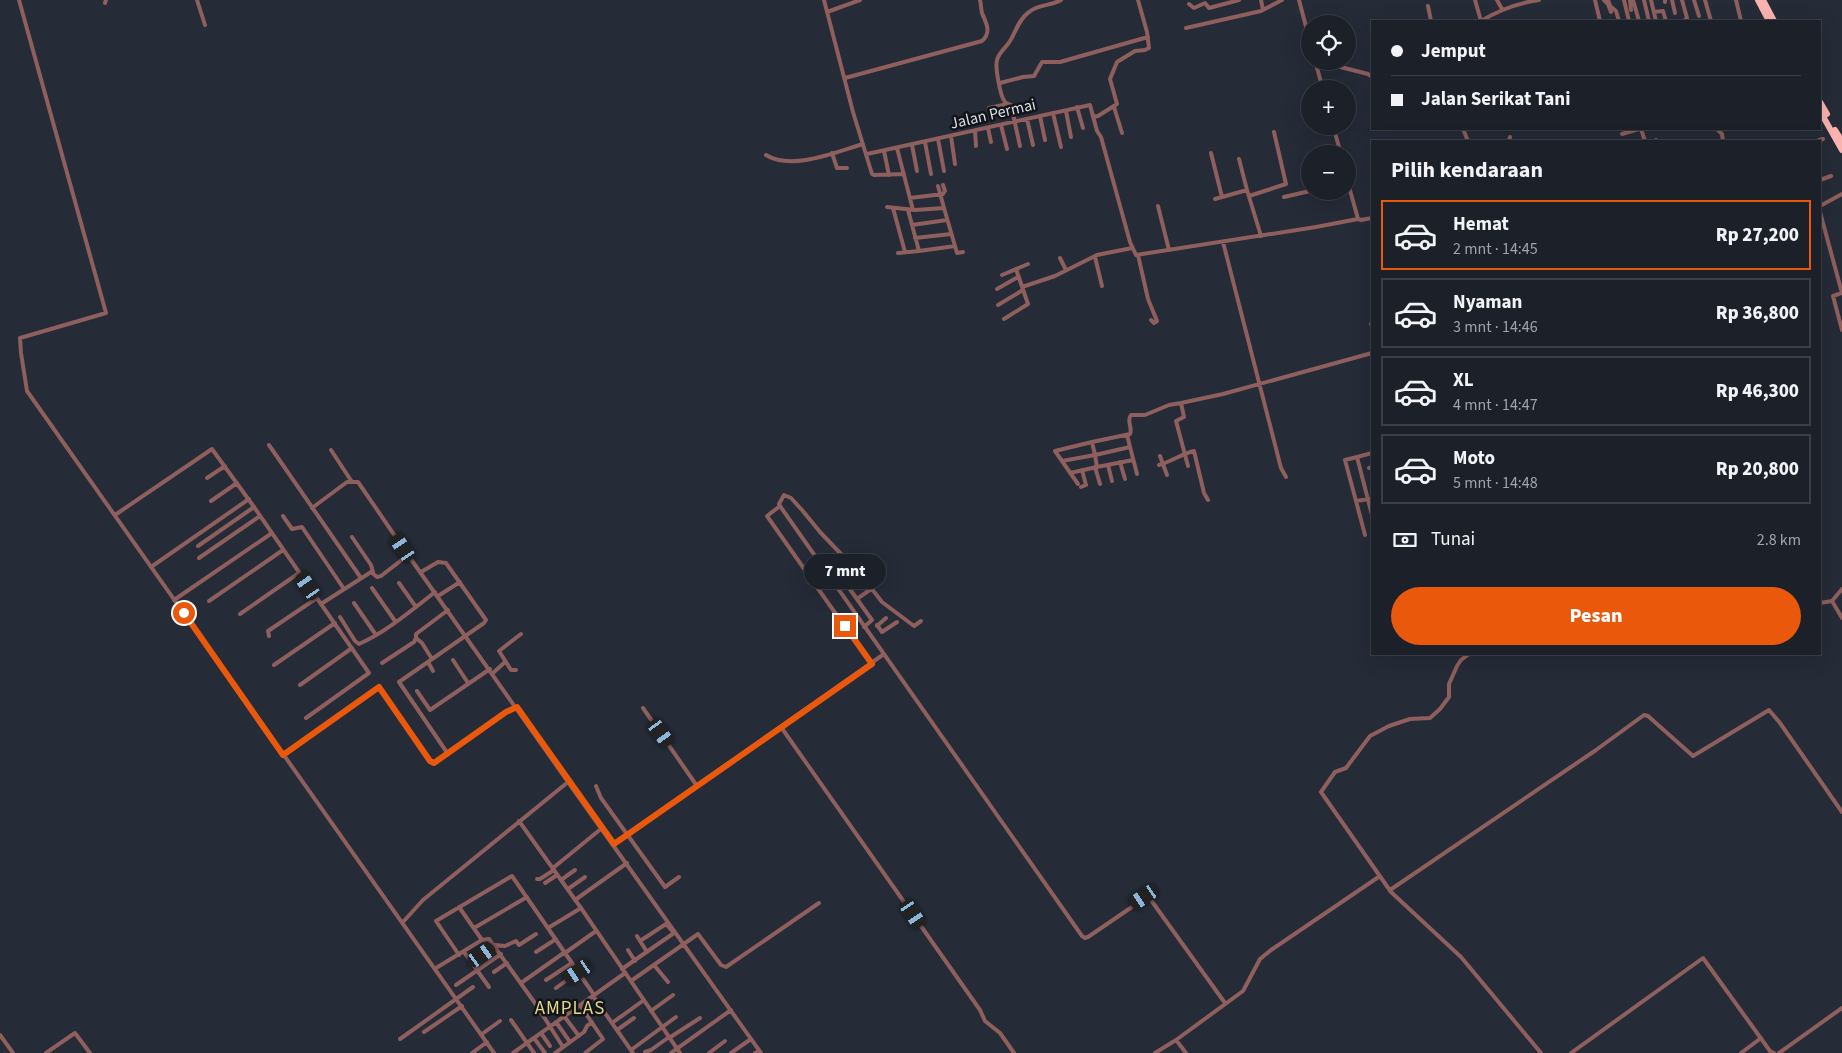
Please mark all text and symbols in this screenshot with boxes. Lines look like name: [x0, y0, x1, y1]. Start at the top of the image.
map controls: [1301, 15, 1356, 200]
button: locate: [1301, 15, 1356, 70]
text: Jemput: [1421, 38, 1486, 65]
button: +: [1301, 80, 1356, 135]
text: Jalan Serikat Tani: [1421, 86, 1570, 113]
street label: Jalan Permai: [948, 93, 1038, 135]
button: −: [1301, 145, 1356, 200]
text: Pilih kendaraan: [1391, 154, 1543, 186]
text: Hemat: [1453, 211, 1509, 238]
icon: car: [1393, 213, 1438, 258]
text: Rp 27,200: [1716, 222, 1799, 249]
text: 2 mnt · 14:45: [1453, 238, 1538, 260]
text: Nyaman: [1453, 289, 1522, 316]
icon: car: [1393, 291, 1438, 336]
text: Rp 36,800: [1716, 300, 1799, 327]
text: 3 mnt · 14:46: [1453, 316, 1538, 338]
text: XL: [1453, 367, 1474, 394]
icon: car: [1393, 369, 1438, 414]
text: Rp 46,300: [1716, 378, 1799, 405]
text: 4 mnt · 14:47: [1453, 394, 1538, 416]
text: Moto: [1453, 445, 1495, 472]
icon: car: [1393, 447, 1438, 492]
text: Rp 20,800: [1716, 456, 1799, 483]
text: 5 mnt · 14:48: [1453, 472, 1538, 494]
icon: cash: [1391, 526, 1419, 554]
text: Tunai: [1431, 526, 1475, 553]
text: 2.8 km: [1757, 529, 1801, 551]
car: [388, 531, 417, 565]
callout: 7 mnt: [804, 554, 886, 588]
text: 7 mnt: [824, 560, 866, 582]
car: [293, 569, 322, 603]
button: Pesan: [1391, 587, 1801, 645]
route start: [173, 602, 195, 624]
route end: [834, 615, 856, 637]
car: [646, 716, 675, 750]
car: [1127, 882, 1160, 912]
car: [898, 897, 927, 931]
car: [465, 940, 498, 970]
car: [561, 957, 594, 987]
district label: AMPLAS: [535, 995, 605, 1022]

